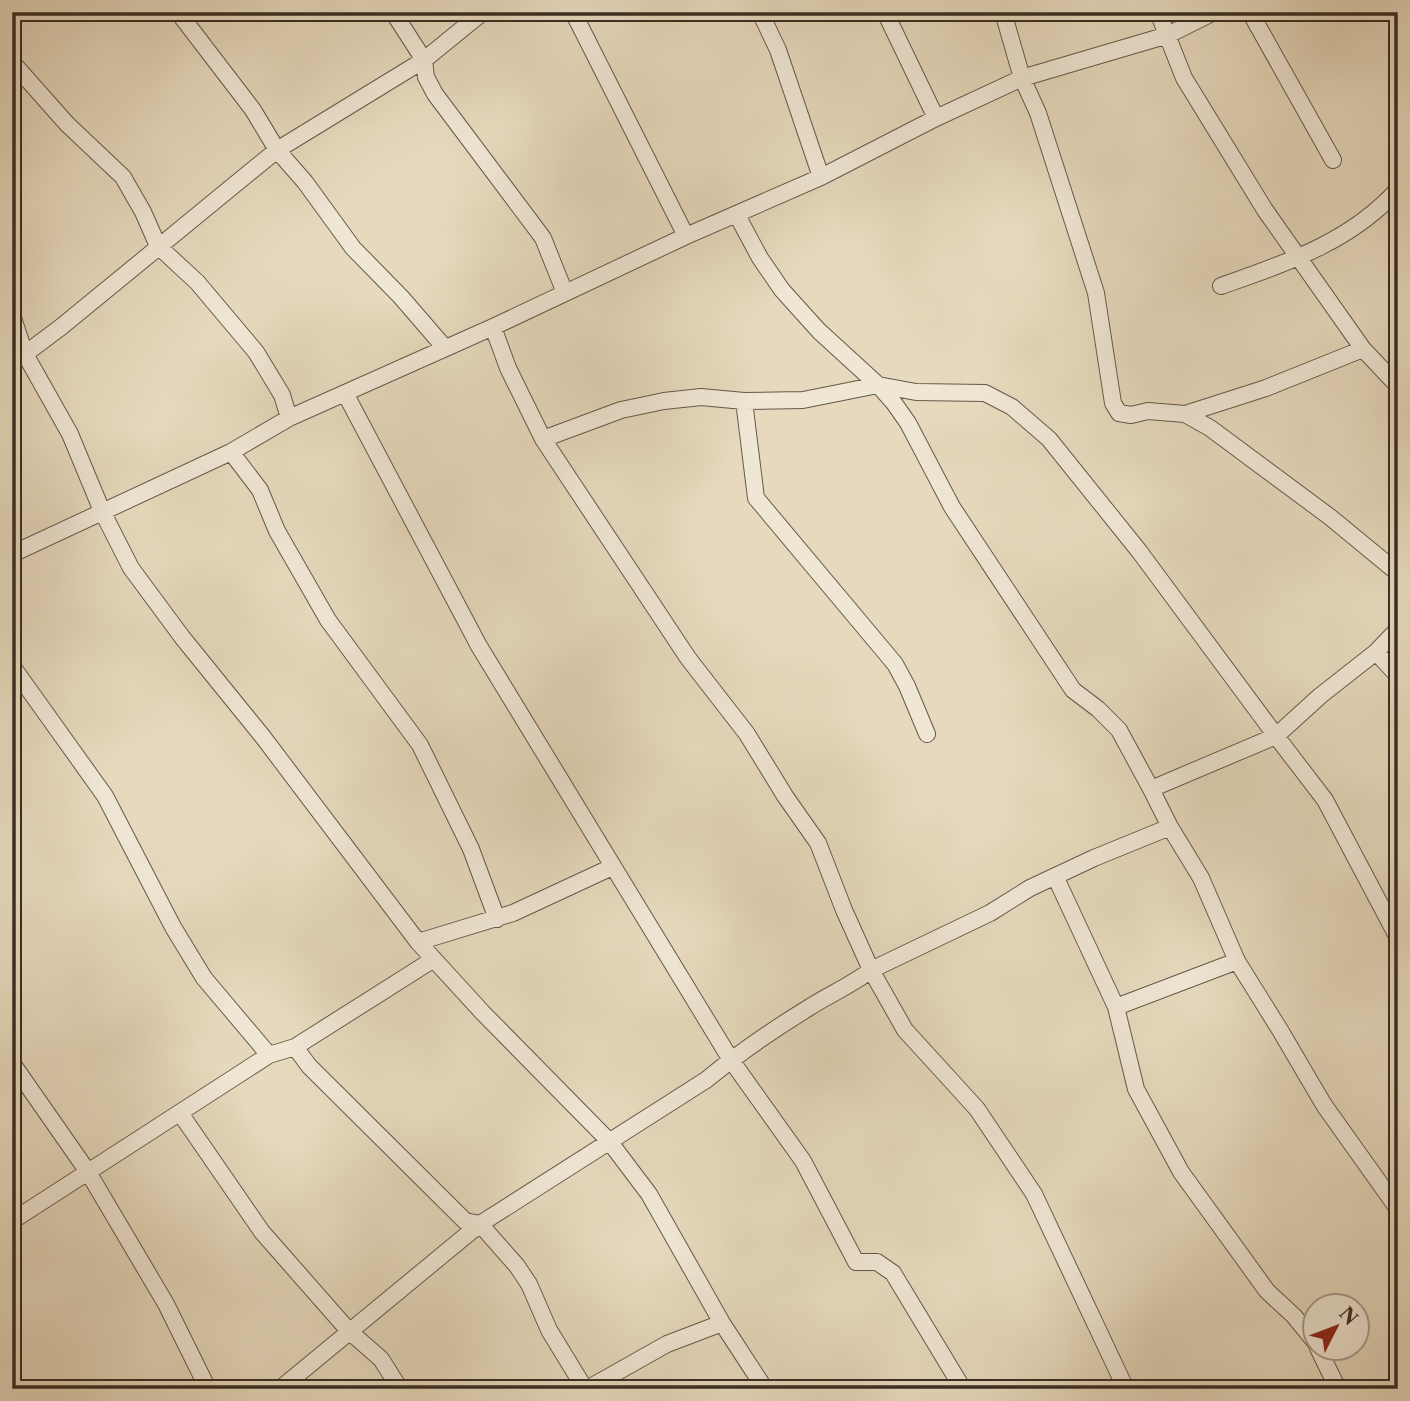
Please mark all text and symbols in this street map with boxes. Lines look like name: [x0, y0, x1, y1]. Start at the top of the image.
north arrow: [1302, 1292, 1372, 1362]
text: N: [1334, 1302, 1362, 1330]

